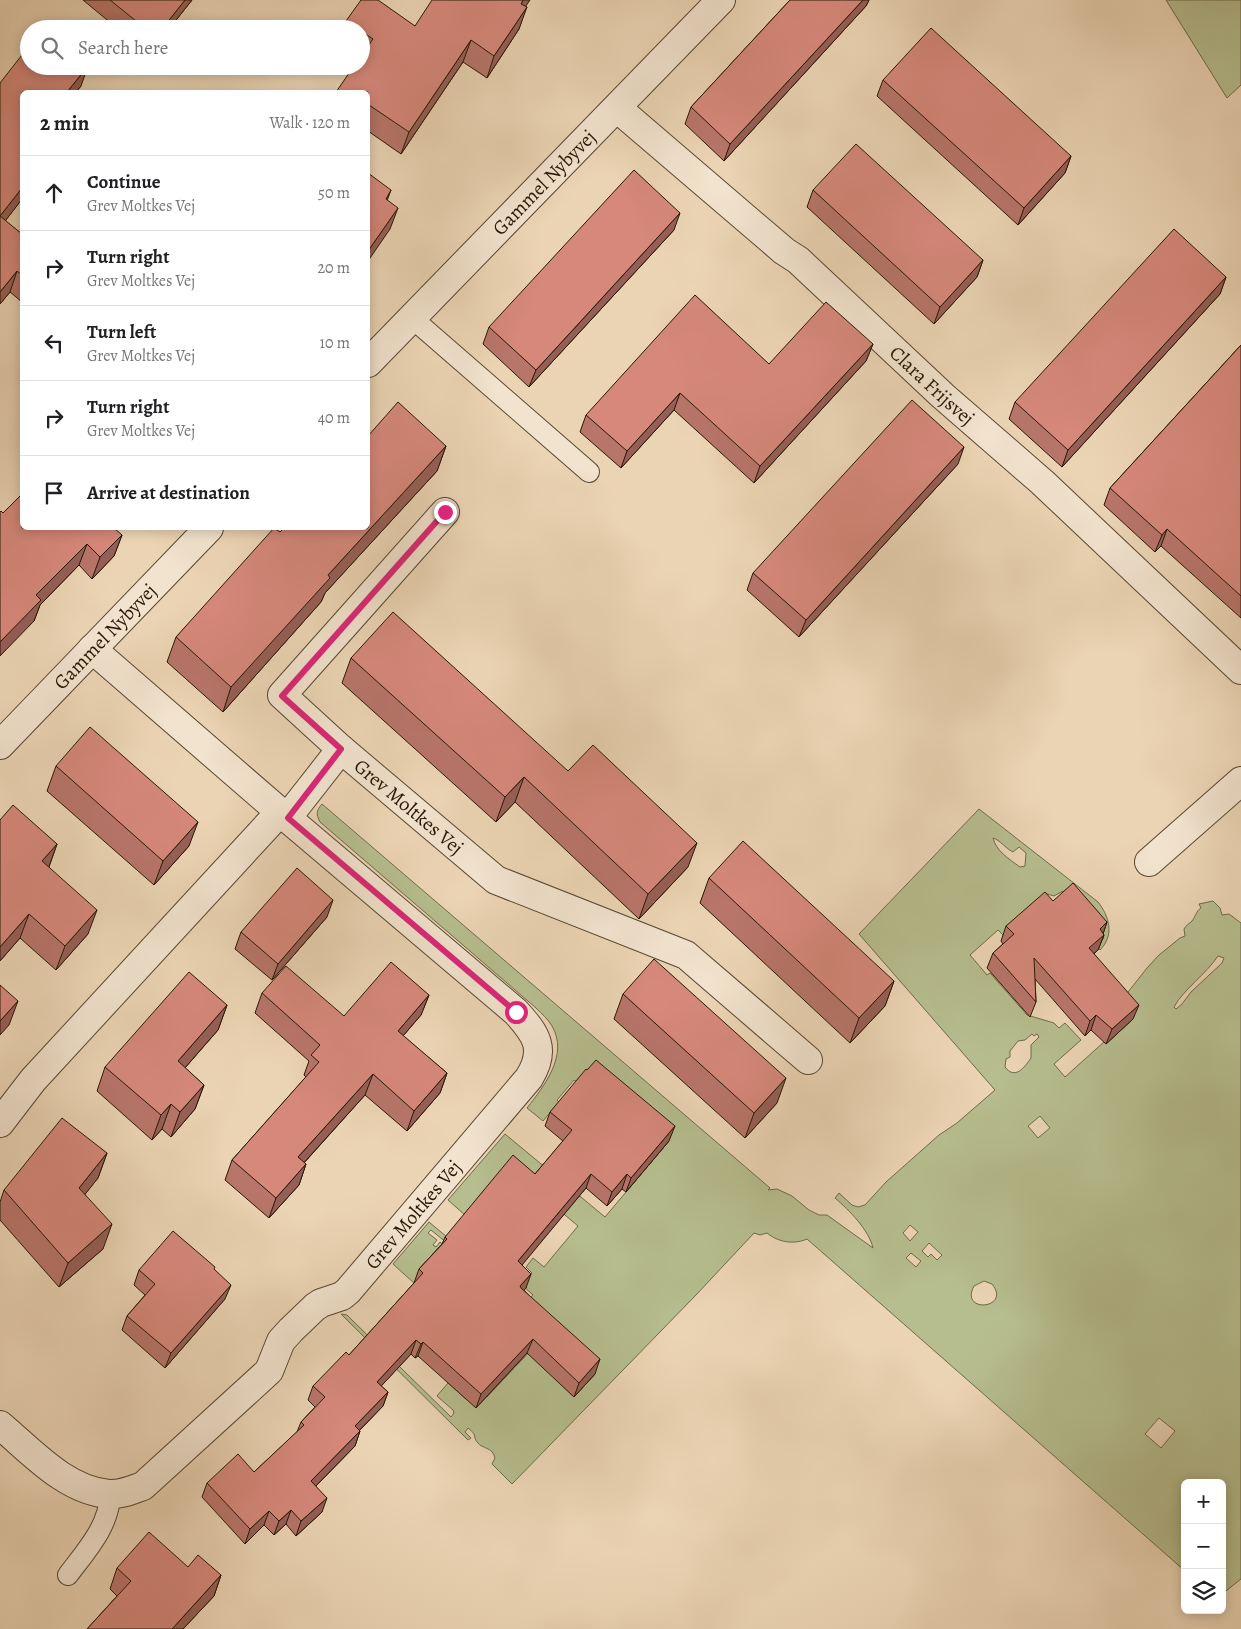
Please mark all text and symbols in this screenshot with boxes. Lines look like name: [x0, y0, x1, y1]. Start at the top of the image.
search box: [20, 20, 370, 75]
icon: search: [38, 34, 66, 62]
text: Search here: [78, 35, 168, 61]
text: 2 min: [40, 109, 89, 137]
text: Walk · 120 m: [269, 112, 350, 134]
street label: Gammel Nybyvej: [486, 124, 601, 241]
text: Continue: [87, 169, 161, 195]
icon: ahead: [40, 179, 68, 207]
text: 50 m: [318, 182, 350, 204]
text: Grev Moltkes Vej: [87, 195, 195, 217]
text: Turn right: [87, 244, 169, 270]
icon: right: [40, 254, 68, 282]
text: 20 m: [317, 257, 350, 279]
text: Grev Moltkes Vej: [87, 270, 195, 292]
text: Turn left: [87, 319, 156, 345]
icon: left: [40, 329, 68, 357]
text: 10 m: [320, 332, 350, 354]
street label: Clara Frijsvej: [884, 339, 980, 431]
text: Grev Moltkes Vej: [87, 345, 195, 367]
text: Turn right: [87, 394, 169, 420]
icon: right: [40, 404, 68, 432]
text: 40 m: [318, 407, 350, 429]
text: Grev Moltkes Vej: [87, 420, 195, 442]
icon: arrive: [40, 479, 68, 507]
text: Arrive at destination: [87, 480, 250, 506]
route end: [434, 501, 457, 524]
street label: Gammel Nybyvej: [47, 577, 162, 695]
street label: Grev Moltkes Vej: [348, 752, 469, 860]
route start: [505, 1001, 528, 1024]
street label: Grev Moltkes Vej: [359, 1154, 467, 1275]
map controls: [1181, 1479, 1226, 1614]
button: +: [1181, 1479, 1226, 1524]
button: −: [1181, 1524, 1226, 1569]
button: layers: [1181, 1569, 1226, 1614]

